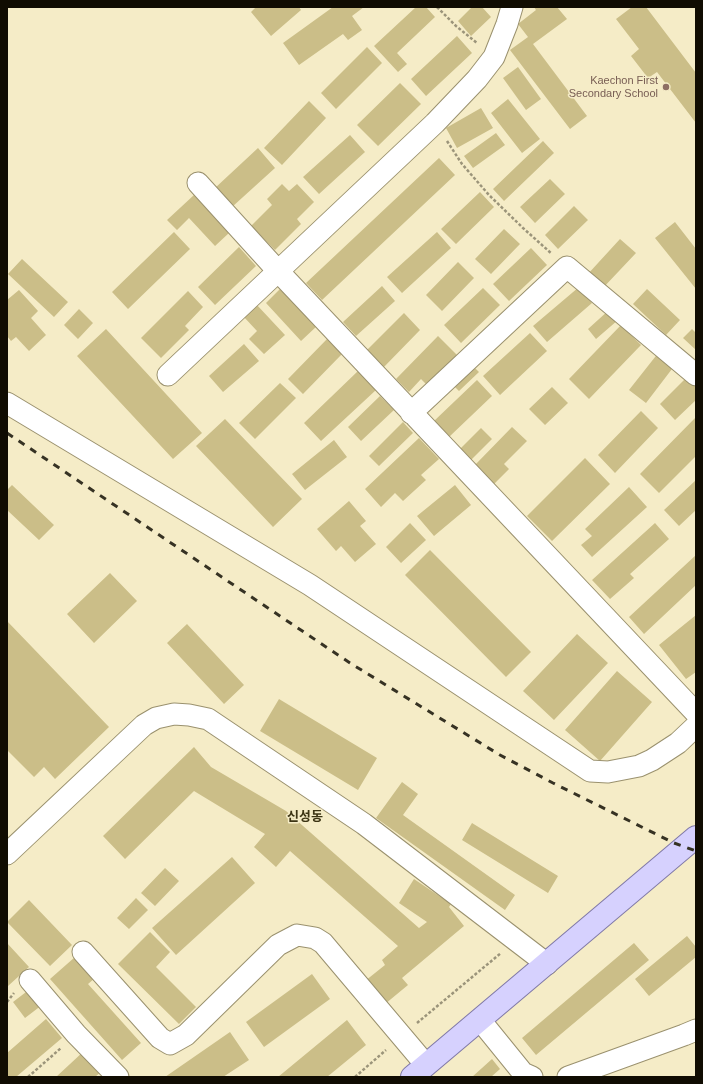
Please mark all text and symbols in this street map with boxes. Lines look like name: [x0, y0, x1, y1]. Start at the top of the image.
place label: Kaechon First Secondary School: [569, 74, 658, 100]
marker: Kaechon First Secondary School: [661, 82, 671, 92]
district label: 신성동: [287, 809, 323, 825]

